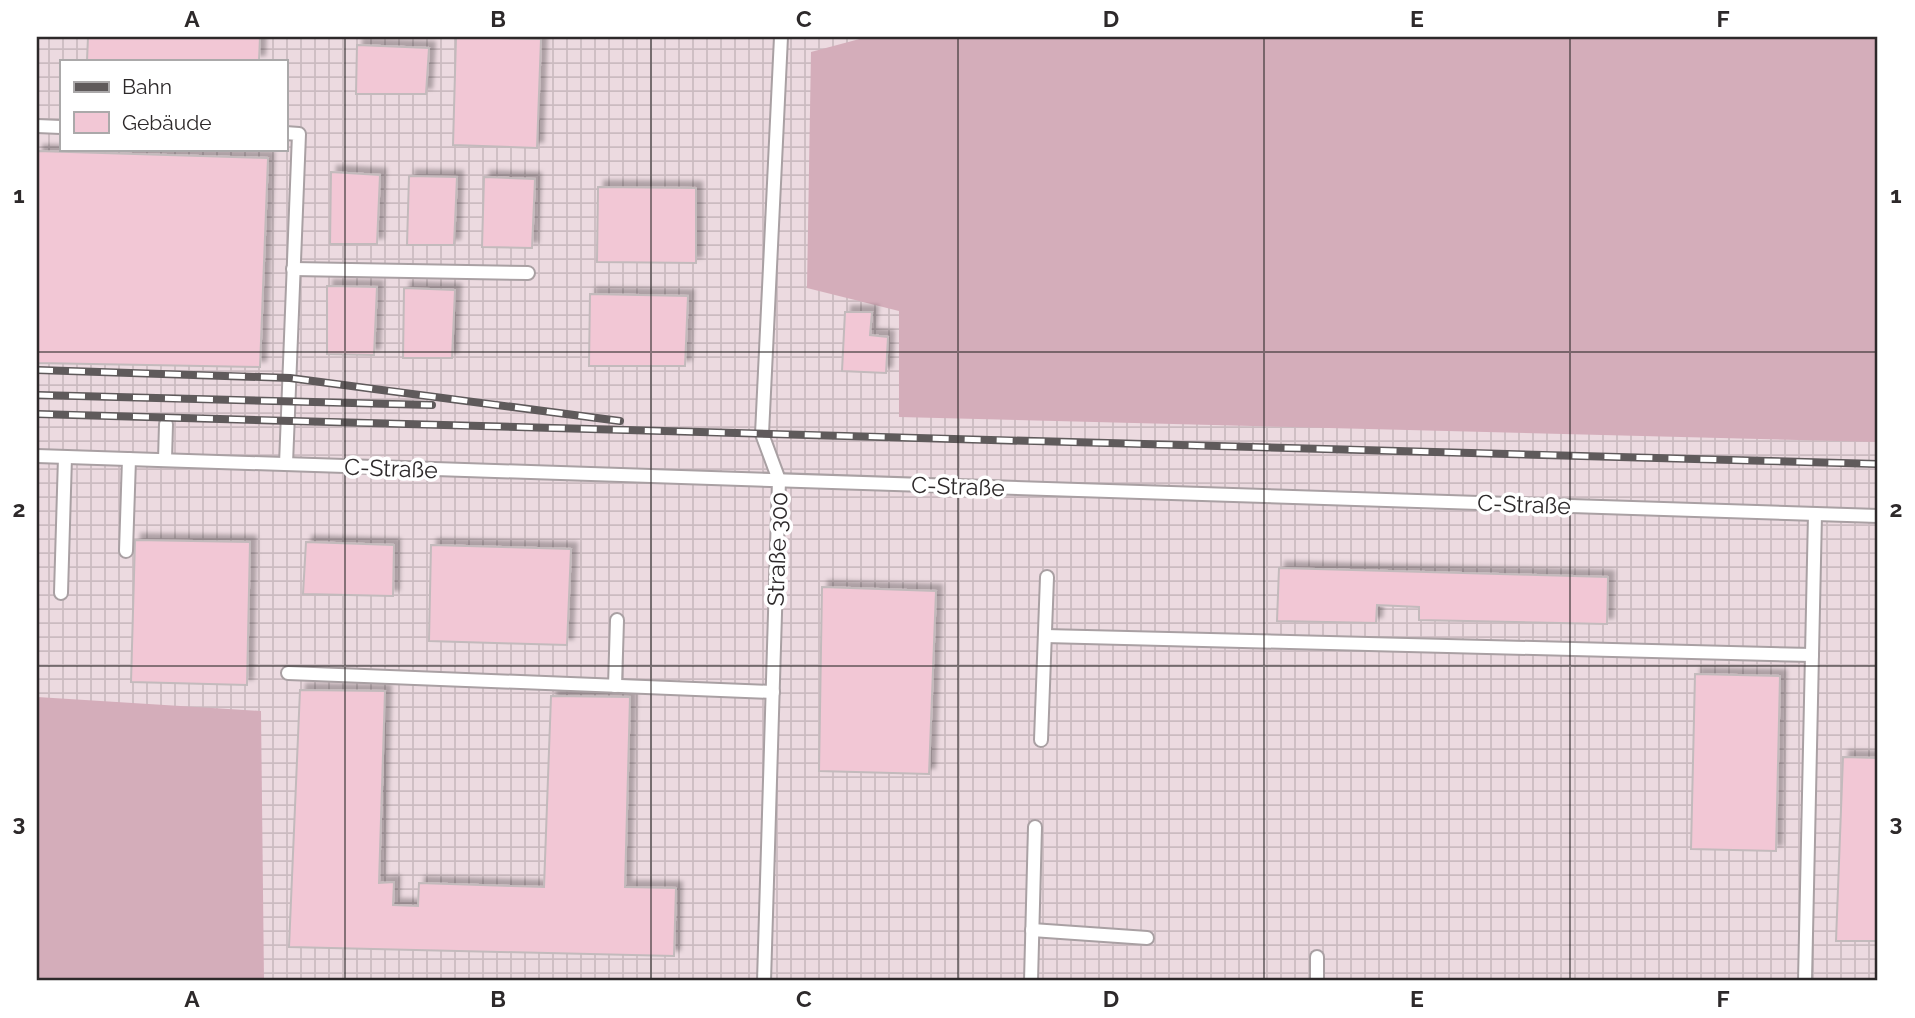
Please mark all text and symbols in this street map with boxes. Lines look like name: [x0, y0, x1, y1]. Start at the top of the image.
text: A: [184, 5, 200, 32]
text: B: [490, 5, 506, 32]
text: C: [796, 5, 812, 32]
text: D: [1103, 5, 1119, 32]
text: E: [1410, 5, 1424, 32]
text: F: [1716, 5, 1730, 32]
legend: [60, 60, 287, 150]
text: Bahn: [122, 74, 172, 99]
text: Gebäude: [122, 110, 212, 135]
text: 1: [13, 181, 25, 208]
text: 1: [1890, 181, 1902, 208]
street label: C-Straße: [344, 453, 438, 483]
street label: C-Straße: [911, 471, 1005, 501]
street label: C-Straße: [1477, 489, 1571, 519]
street label: Straße 300: [762, 491, 792, 607]
text: 2: [13, 495, 25, 522]
text: 2: [1890, 495, 1902, 522]
text: 3: [13, 809, 25, 836]
text: 3: [1890, 809, 1902, 836]
text: A: [184, 985, 200, 1012]
text: B: [490, 985, 506, 1012]
text: C: [796, 985, 812, 1012]
text: D: [1103, 985, 1119, 1012]
text: E: [1410, 985, 1424, 1012]
text: F: [1716, 985, 1730, 1012]

